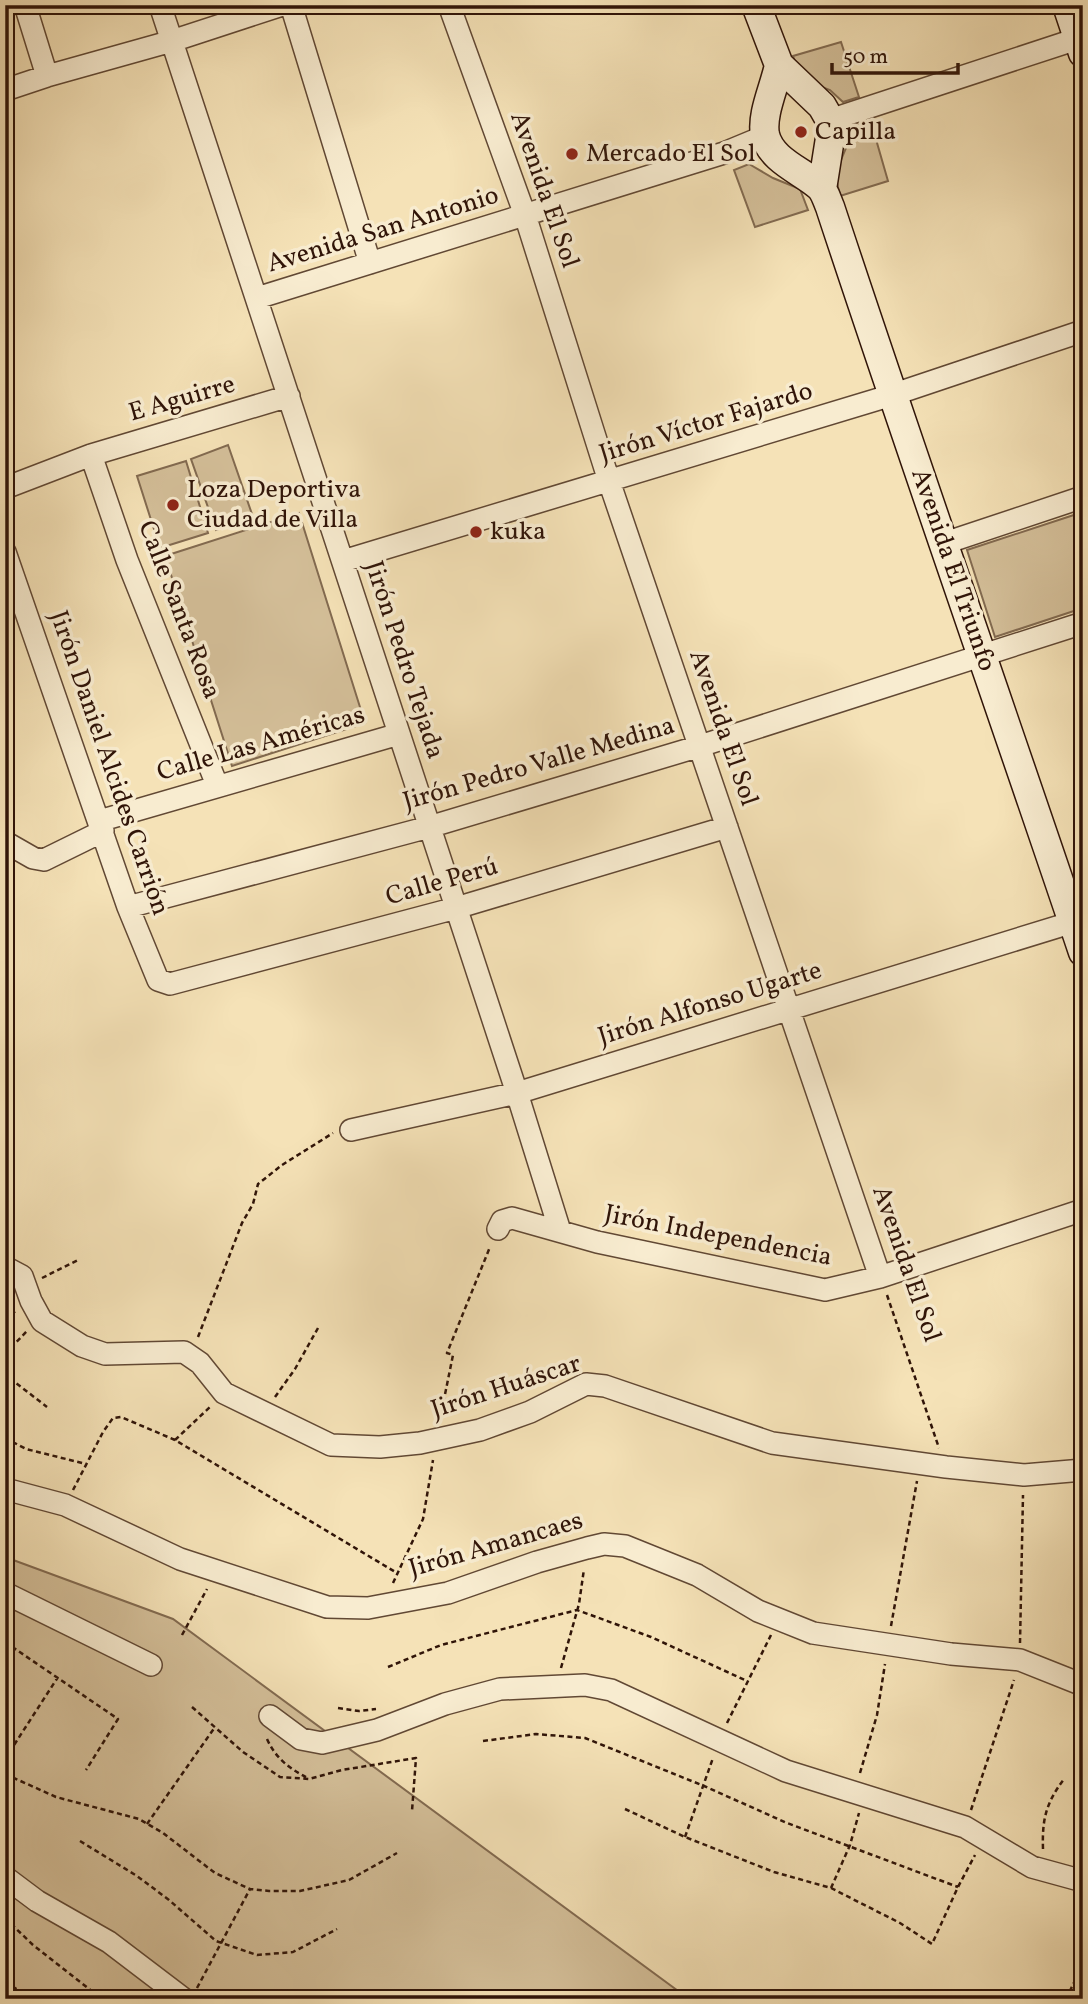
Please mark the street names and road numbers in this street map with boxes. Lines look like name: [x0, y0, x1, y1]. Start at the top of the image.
street label: Avenida El Sol: [500, 107, 588, 273]
street label: Avenida San Antonio: [263, 178, 503, 282]
street label: E Aguirre: [125, 367, 239, 431]
street label: Jirón Víctor Fajardo: [595, 373, 817, 473]
street label: Avenida El Triunfo: [901, 464, 1005, 676]
street label: Calle Santa Rosa: [128, 516, 230, 704]
street label: Jirón Pedro Tejada: [355, 556, 453, 764]
street label: Jirón Daniel Alcides Carrión: [40, 606, 178, 920]
street label: Avenida El Sol: [679, 645, 767, 811]
street label: Calle Las Américas: [153, 697, 369, 791]
street label: Jirón Pedro Valle Medina: [399, 708, 679, 820]
street label: Calle Perú: [382, 849, 502, 915]
street label: Jirón Alfonso Ugarte: [594, 953, 826, 1055]
street label: Avenida El Sol: [862, 1181, 950, 1347]
street label: Jirón Independencia: [601, 1196, 835, 1276]
street label: Jirón Huáscar: [426, 1346, 586, 1428]
street label: Jirón Amancaes: [405, 1503, 587, 1587]

